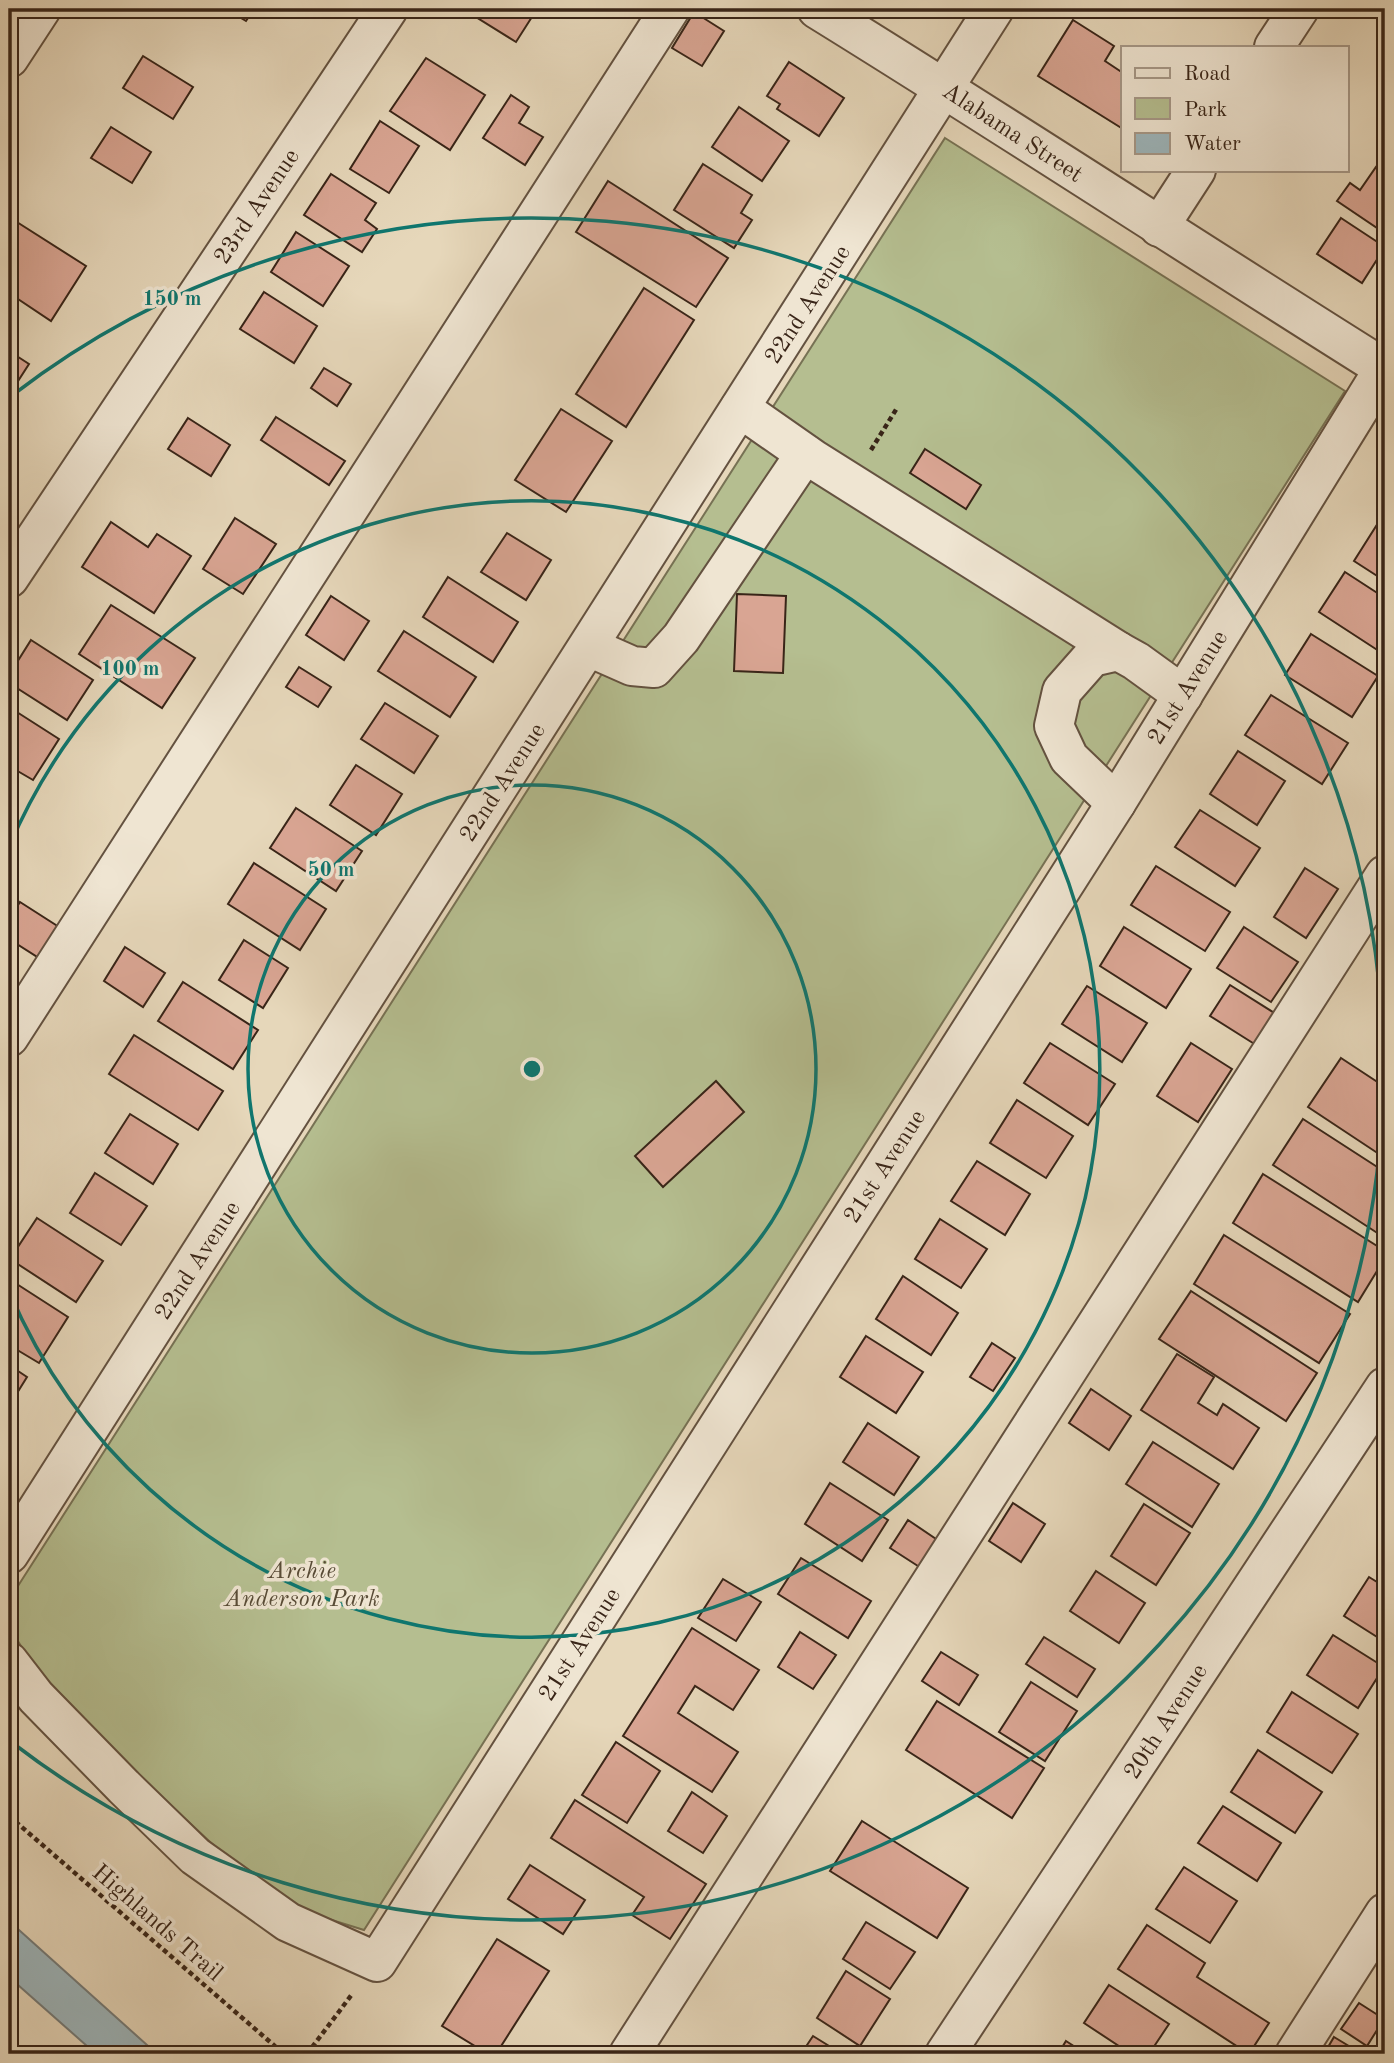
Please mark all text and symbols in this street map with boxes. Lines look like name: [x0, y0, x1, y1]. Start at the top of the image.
legend: [1121, 46, 1348, 172]
text: Road: [1184, 64, 1231, 85]
street label: Alabama Street: [937, 79, 1086, 188]
text: Park: [1184, 100, 1227, 121]
text: Water: [1184, 134, 1241, 155]
street label: 23rd Avenue: [210, 145, 305, 269]
street label: 22nd Avenue: [762, 241, 856, 369]
text: 150 m: [142, 289, 202, 310]
street label: 21st Avenue: [1144, 627, 1233, 749]
text: 100 m: [100, 659, 160, 680]
street label: 22nd Avenue: [457, 719, 551, 847]
text: 50 m: [307, 860, 355, 881]
centre of rings: [520, 1057, 544, 1081]
street label: 21st Avenue: [840, 1106, 931, 1228]
street label: 22nd Avenue: [152, 1197, 246, 1325]
park label: Archie Anderson Park: [222, 1560, 380, 1612]
street label: 21st Avenue: [535, 1584, 626, 1706]
street label: 20th Avenue: [1121, 1660, 1213, 1784]
street label: Highlands Trail: [87, 1861, 227, 1986]

